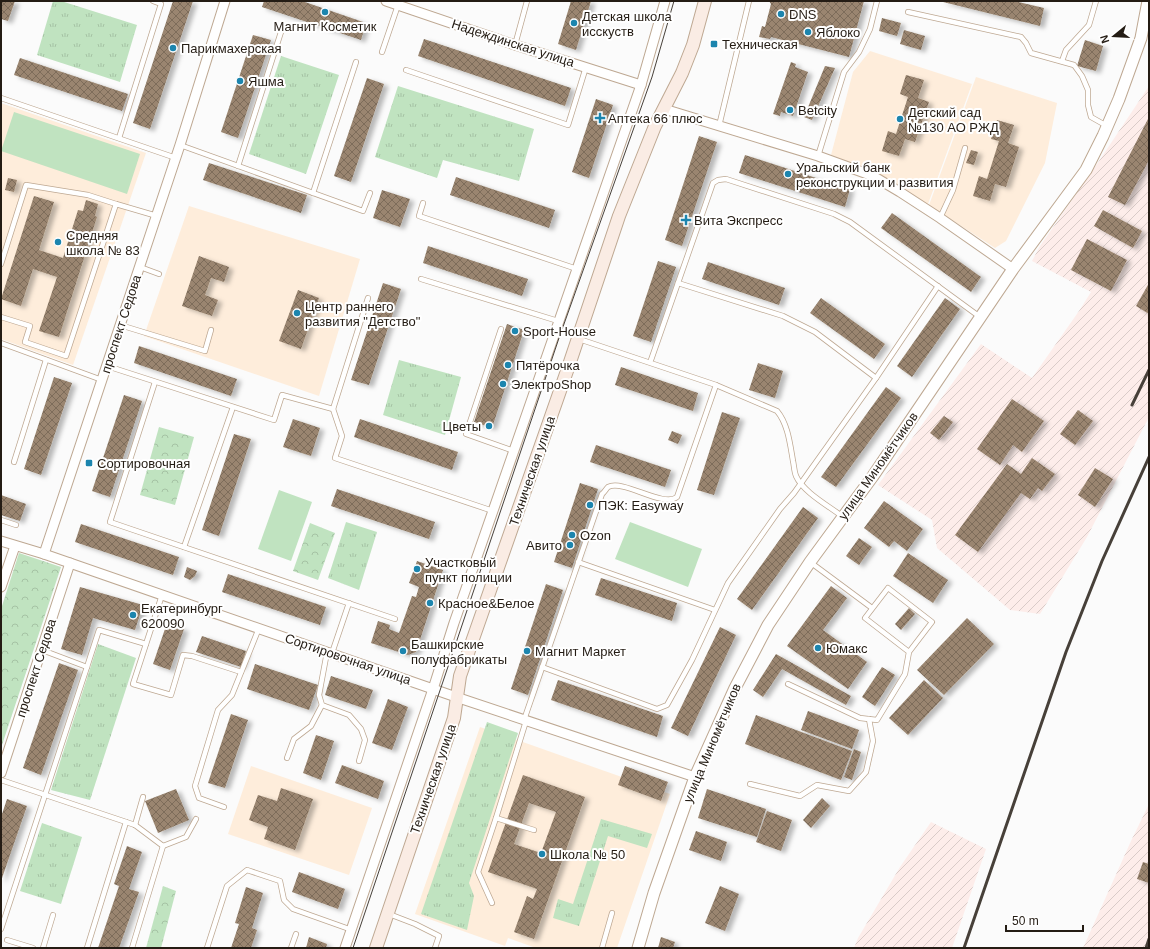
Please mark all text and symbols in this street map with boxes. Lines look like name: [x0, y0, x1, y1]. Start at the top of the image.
marker: Магнит Косметик: [320, 7, 330, 17]
place label: DNS: [789, 7, 817, 22]
place label: Детская школа исскуств: [582, 9, 673, 39]
marker: DNS: [776, 9, 786, 19]
street label: Надеждинская улица: [450, 16, 577, 70]
north arrow: [1094, 16, 1134, 56]
marker: Детская школа исскуств: [569, 18, 579, 28]
place label: Магнит Косметик: [274, 19, 377, 34]
place label: Яблоко: [816, 25, 860, 40]
marker: Яблоко: [803, 27, 813, 37]
text: N: [1098, 33, 1111, 45]
place label: Техническая: [722, 37, 798, 52]
marker: Техническая: [709, 39, 719, 49]
place label: Парикмахерская: [181, 41, 281, 56]
marker: Парикмахерская: [168, 43, 178, 53]
place label: Яшма: [248, 74, 285, 89]
marker: Яшма: [235, 76, 245, 86]
place label: Betcity: [798, 103, 838, 118]
marker: Betcity: [785, 105, 795, 115]
place label: Детский сад №130 АО РЖД: [908, 105, 999, 135]
place label: Аптека 66 плюс: [608, 111, 703, 126]
marker: Аптека 66 плюс: [595, 113, 605, 123]
marker: Детский сад №130 АО РЖД: [895, 114, 905, 124]
place label: Уральский банк реконструкции и развития: [796, 160, 954, 190]
marker: Уральский банк реконструкции и развития: [783, 169, 793, 179]
place label: Вита Экспресс: [694, 213, 783, 228]
marker: Вита Экспресс: [681, 215, 691, 225]
place label: Средняя школа № 83: [66, 228, 140, 258]
marker: Средняя школа № 83: [53, 237, 63, 247]
street label: проспект Седова: [98, 272, 144, 375]
place label: Центр раннего развития "Детство": [305, 299, 421, 329]
marker: Центр раннего развития "Детство": [292, 308, 302, 318]
place label: Sport-House: [523, 324, 596, 339]
marker: Sport-House: [510, 326, 520, 336]
place label: Пятёрочка: [516, 358, 580, 373]
marker: Пятёрочка: [503, 360, 513, 370]
place label: ЭлектроShop: [511, 377, 591, 392]
marker: ЭлектроShop: [498, 379, 508, 389]
street label: улица Миномётчиков: [835, 409, 921, 523]
street label: Техническая улица: [506, 413, 558, 528]
place label: Цветы: [443, 419, 481, 434]
marker: Цветы: [484, 421, 494, 431]
place label: Сортировочная: [97, 456, 190, 471]
marker: Сортировочная: [84, 458, 94, 468]
place label: ПЭК: Easyway: [598, 498, 684, 513]
marker: ПЭК: Easyway: [585, 500, 595, 510]
place label: Ozon: [580, 528, 611, 543]
marker: Ozon: [567, 530, 577, 540]
place label: Авито: [526, 538, 562, 553]
marker: Авито: [565, 540, 575, 550]
place label: Участковый пункт полиции: [425, 555, 512, 585]
marker: Участковый пункт полиции: [412, 564, 422, 574]
place label: Красное&Белое: [438, 596, 534, 611]
marker: Красное&Белое: [425, 598, 435, 608]
place label: Екатеринбург 620090: [141, 601, 223, 631]
marker: Екатеринбург 620090: [128, 610, 138, 620]
street label: проспект Седова: [13, 616, 59, 719]
street label: Сортировочная улица: [283, 630, 414, 688]
place label: Башкирские полуфабрикаты: [411, 637, 507, 667]
place label: Юмакс: [826, 641, 868, 656]
marker: Юмакс: [813, 643, 823, 653]
place label: Магнит Маркет: [535, 644, 626, 659]
marker: Башкирские полуфабрикаты: [398, 646, 408, 656]
marker: Магнит Маркет: [522, 646, 532, 656]
street label: улица Миномётчиков: [680, 681, 744, 805]
street label: Техническая улица: [407, 721, 459, 836]
place label: Школа № 50: [550, 847, 625, 862]
marker: Школа № 50: [537, 849, 547, 859]
scale bar: [1006, 907, 1083, 933]
text: 50 m: [1012, 914, 1039, 928]

